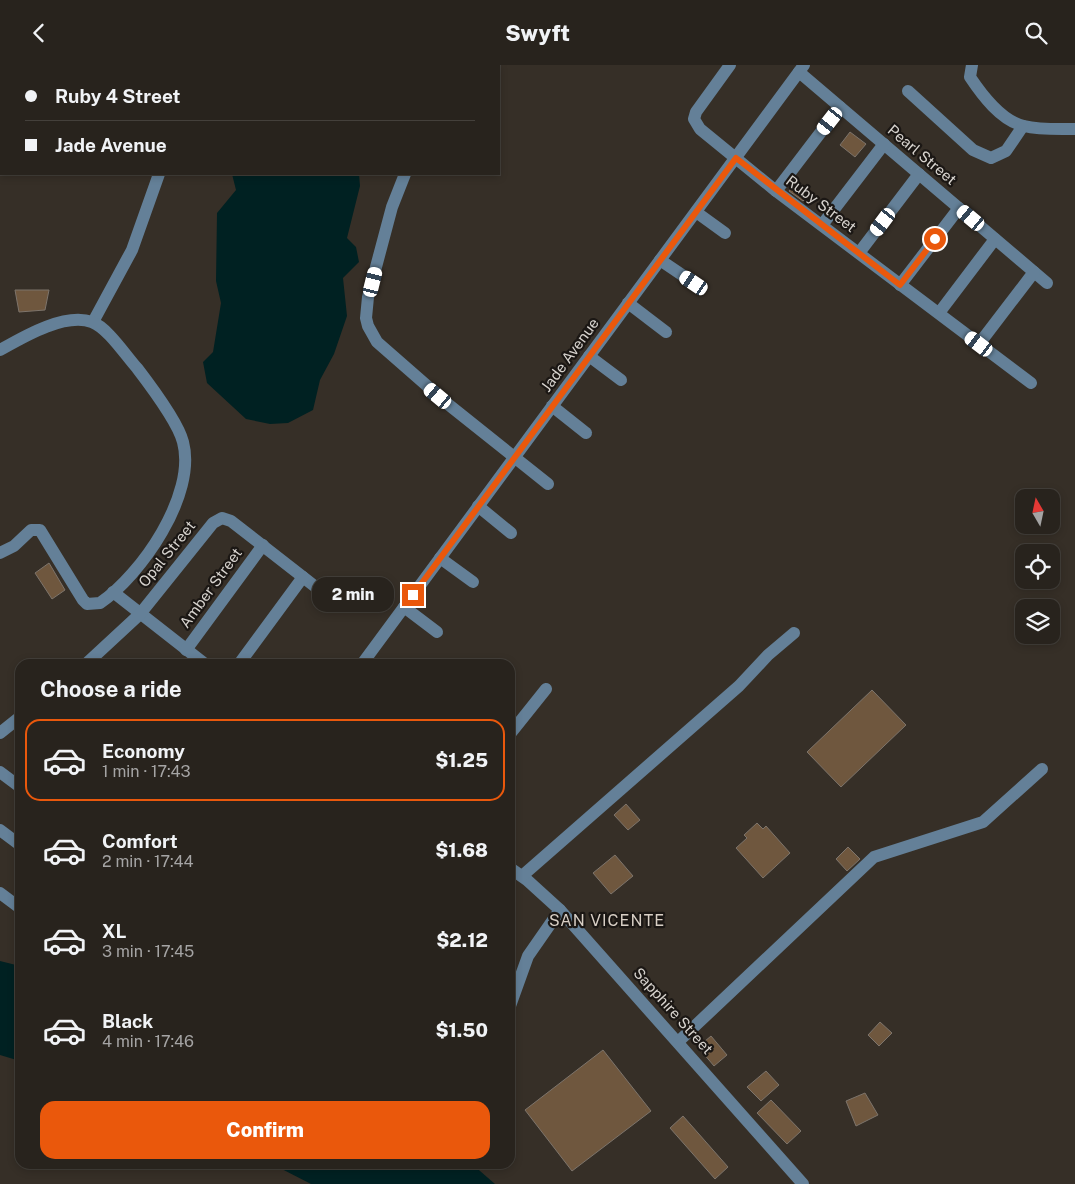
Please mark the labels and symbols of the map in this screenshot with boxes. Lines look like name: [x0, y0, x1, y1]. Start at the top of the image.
car: [814, 105, 845, 137]
street label: Pearl Street: [885, 121, 960, 188]
street label: Ruby Street: [783, 172, 860, 235]
car: [954, 203, 987, 233]
car: [867, 206, 898, 238]
route start: [924, 228, 946, 250]
car: [362, 266, 383, 298]
car: [677, 268, 710, 298]
street label: Jade Avenue: [537, 315, 602, 395]
car: [962, 329, 995, 359]
car: [421, 381, 454, 411]
north arrow: [1015, 489, 1060, 534]
street label: Opal Street: [135, 517, 199, 590]
street label: Amber Street: [176, 544, 245, 631]
callout: 2 min: [313, 577, 396, 613]
route end: [402, 584, 424, 606]
district label: SAN VICENTE: [549, 911, 665, 930]
street label: Sapphire Street: [630, 964, 717, 1057]

